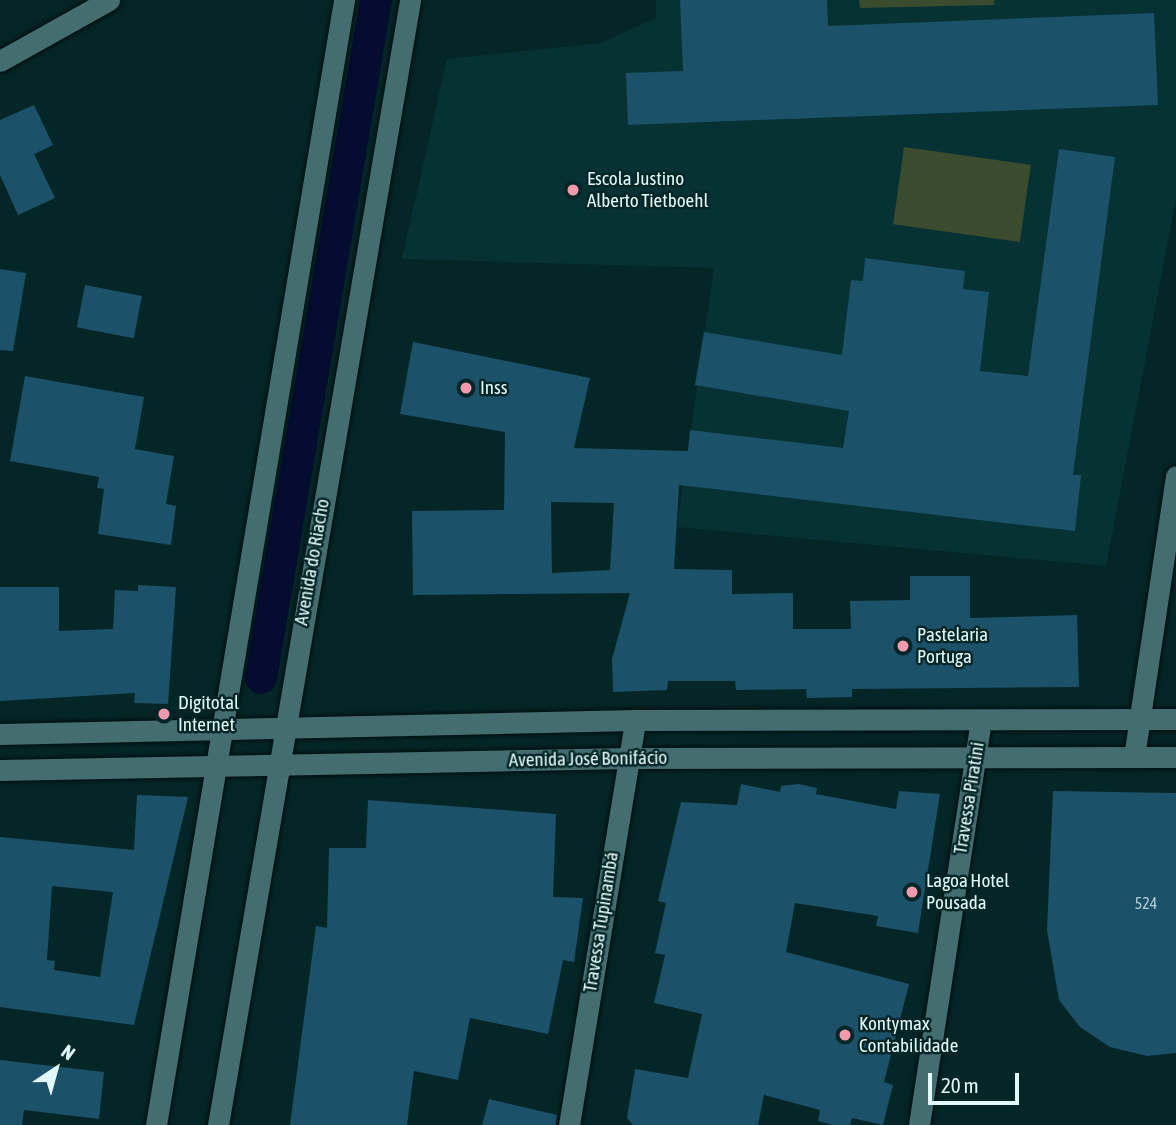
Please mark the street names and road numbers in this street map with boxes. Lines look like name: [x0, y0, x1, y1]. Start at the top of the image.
street label: Avenida do Riacho: [290, 497, 334, 627]
street label: Travessa Piratini: [949, 740, 989, 856]
street label: Avenida José Bonifácio: [509, 746, 667, 772]
street label: Travessa Tupinambá: [579, 850, 623, 994]

